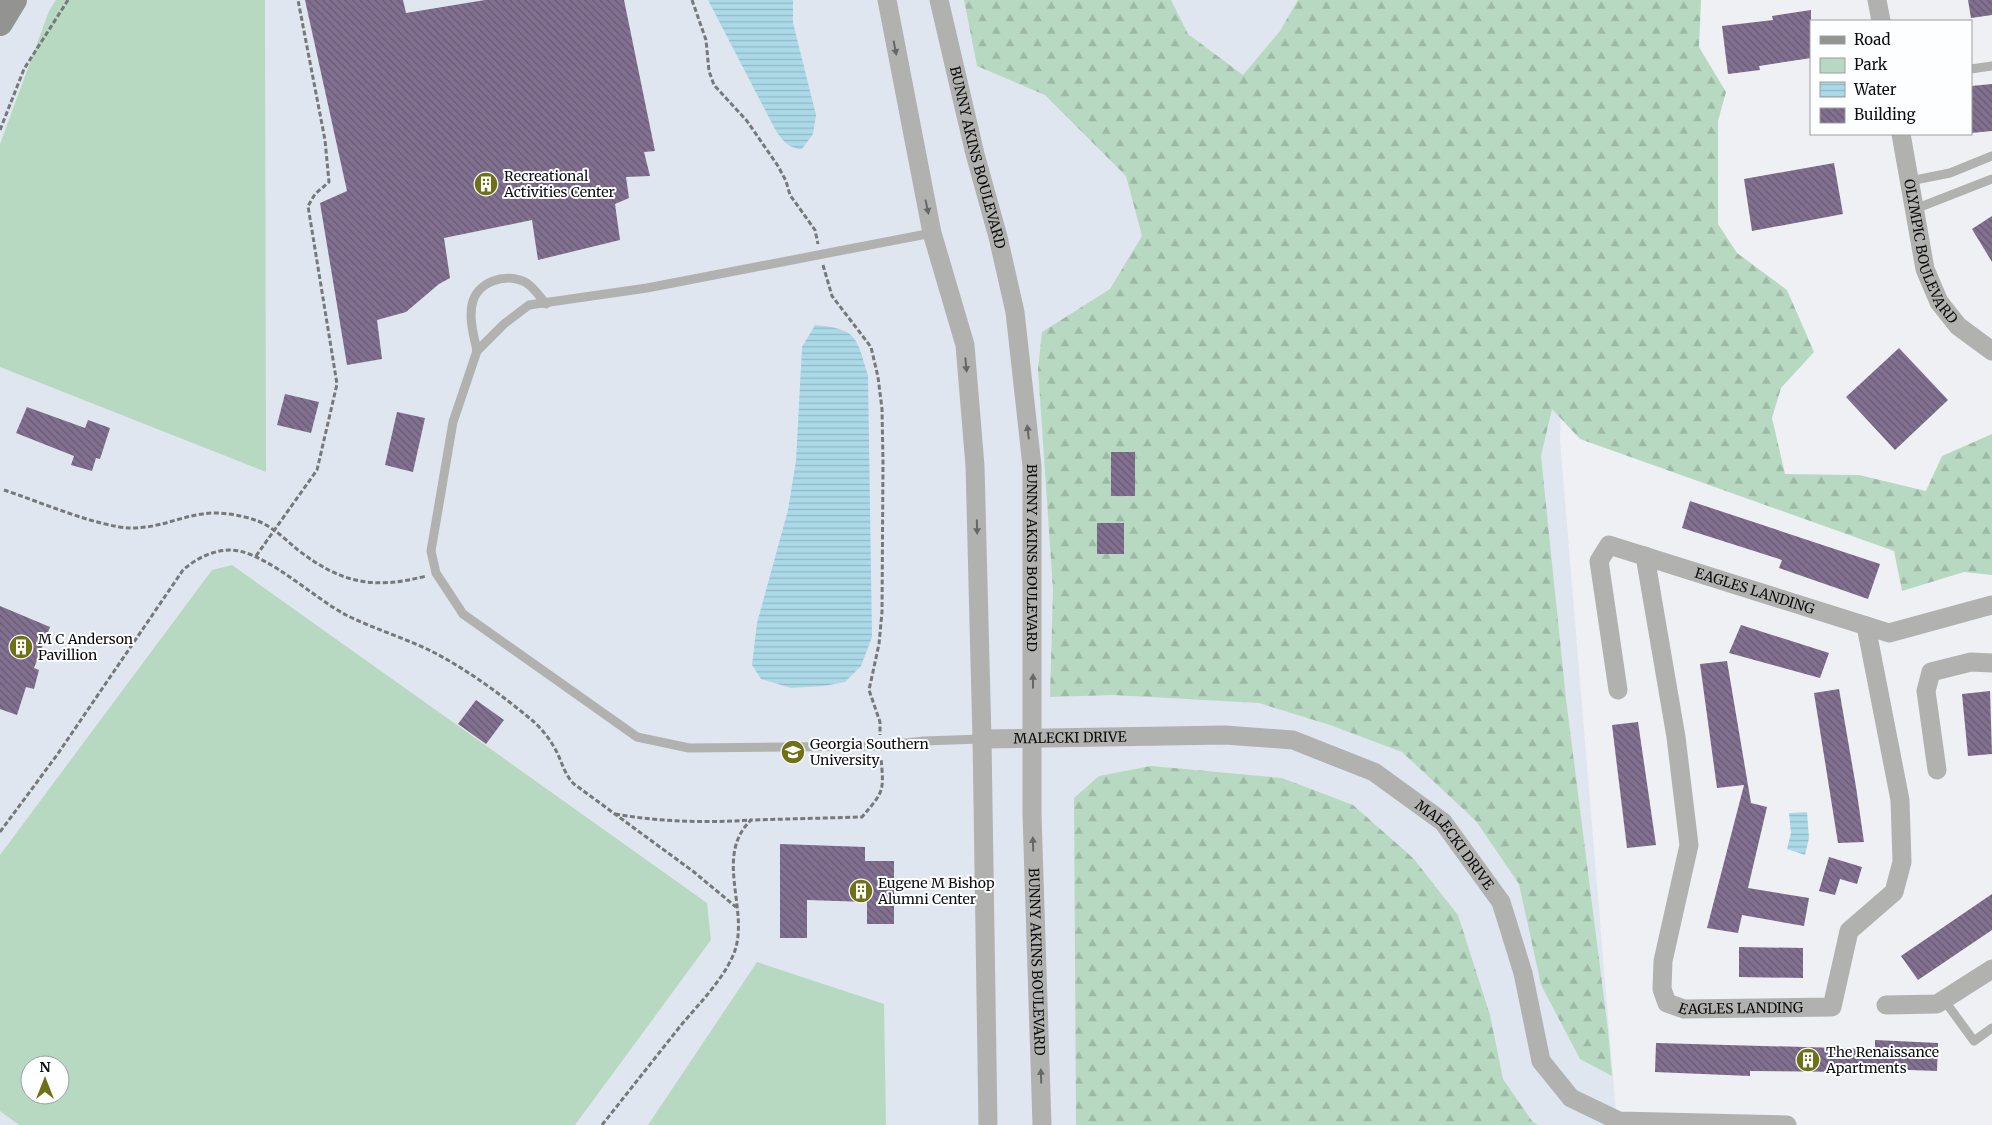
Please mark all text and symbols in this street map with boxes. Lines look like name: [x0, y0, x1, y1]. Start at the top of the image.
legend: [1810, 20, 1972, 135]
text: Road: [1854, 30, 1890, 49]
one-way arrow: [891, 40, 899, 56]
text: Park: [1854, 55, 1888, 74]
street label: BUNNY AKINS BOULEVARD: [946, 64, 1009, 251]
text: Water: [1853, 80, 1897, 99]
text: Building: [1854, 105, 1916, 124]
place label: Recreational Activities Center: [503, 167, 615, 201]
building icon: Recreational Activities Center: [473, 171, 499, 197]
street label: OLYMPIC BOULEVARD: [1900, 178, 1962, 328]
one-way arrow: [923, 200, 931, 215]
one-way arrow: [963, 357, 971, 373]
one-way arrow: [1024, 423, 1032, 439]
street label: BUNNY AKINS BOULEVARD: [1023, 464, 1041, 652]
one-way arrow: [973, 519, 981, 535]
street label: EAGLES LANDING: [1693, 564, 1817, 618]
place label: M C Anderson Pavillion: [38, 630, 133, 664]
building icon: M C Anderson Pavillion: [8, 634, 34, 660]
one-way arrow: [1029, 673, 1037, 689]
street label: MALECKI DRIVE: [1013, 728, 1127, 747]
place label: Georgia Southern University: [810, 735, 929, 769]
school or university icon: Georgia Southern University: [780, 739, 806, 765]
street label: MALECKI DRIVE: [1412, 796, 1498, 893]
one-way arrow: [1029, 836, 1037, 852]
street label: BUNNY AKINS BOULEVARD: [1025, 868, 1049, 1056]
place label: Eugene M Bishop Alumni Center: [877, 874, 995, 908]
building icon: Eugene M Bishop Alumni Center: [848, 878, 874, 904]
street label: EAGLES LANDING: [1676, 998, 1803, 1019]
place label: The Renaissance Apartments: [1825, 1043, 1939, 1077]
building icon: The Renaissance Apartments: [1795, 1047, 1821, 1073]
north arrow: [20, 1055, 70, 1105]
text: N: [39, 1058, 51, 1076]
one-way arrow: [1037, 1068, 1045, 1084]

